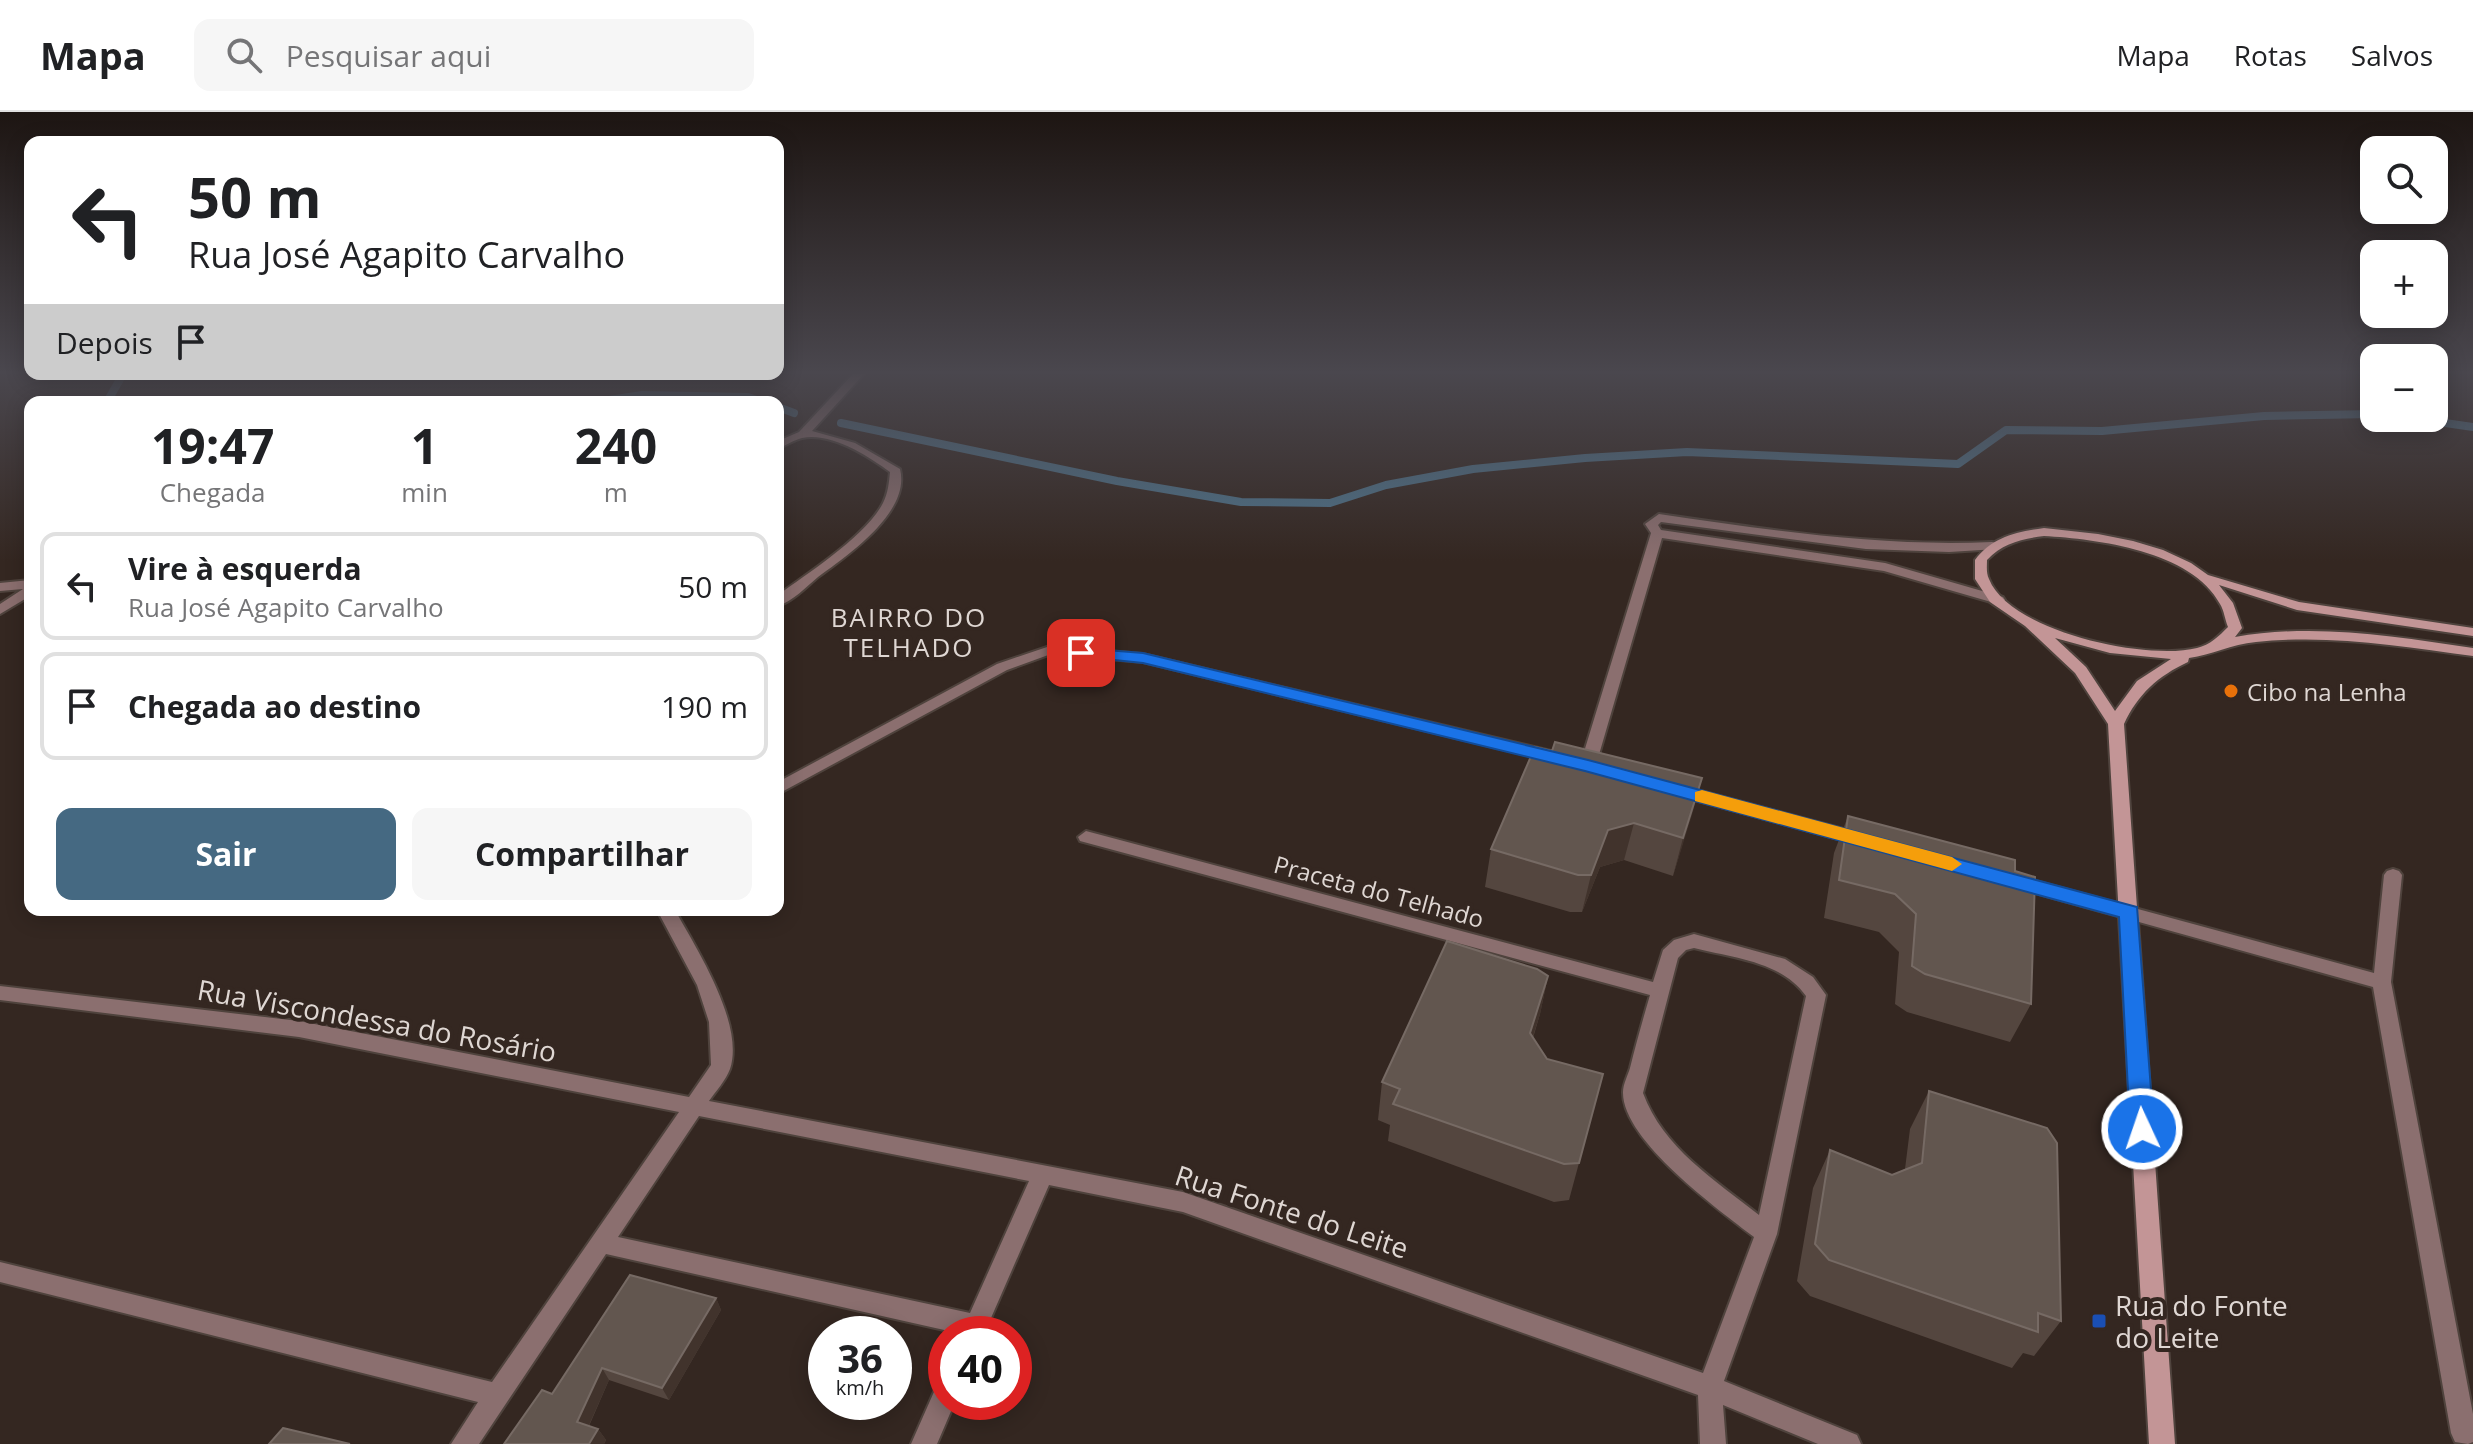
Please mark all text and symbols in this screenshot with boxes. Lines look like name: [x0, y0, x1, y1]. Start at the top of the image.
search box: [194, 19, 754, 91]
text: Mapa: [40, 29, 146, 81]
icon: search: [222, 33, 266, 77]
text: Pesquisar aqui: [286, 35, 491, 76]
text: Mapa: [2116, 36, 2190, 74]
text: Rotas: [2234, 36, 2307, 74]
text: Salvos: [2351, 36, 2433, 74]
map controls: [2360, 136, 2448, 432]
button: search: [2360, 136, 2448, 224]
text: 50 m: [188, 158, 322, 234]
icon: left: [56, 168, 160, 272]
text: Rua José Agapito Carvalho: [188, 230, 625, 279]
button: +: [2360, 240, 2448, 328]
icon: arrive: [169, 320, 213, 364]
text: Depois: [56, 322, 153, 363]
button: −: [2360, 344, 2448, 432]
text: 19:47: [151, 413, 274, 478]
text: 1: [411, 413, 438, 478]
text: 240: [575, 413, 657, 478]
text: Chegada: [160, 474, 266, 510]
text: min: [401, 474, 448, 510]
text: m: [604, 474, 628, 510]
text: Vire à esquerda: [128, 548, 362, 589]
icon: left: [60, 564, 104, 608]
text: 50 m: [678, 566, 748, 607]
text: Rua José Agapito Carvalho: [128, 589, 444, 625]
district label: BAIRRO DO TELHADO: [831, 599, 987, 665]
pin: [1047, 619, 1115, 687]
icon: arrive: [1059, 631, 1103, 675]
place label: Cibo na Lenha: [2247, 675, 2407, 708]
marker: Cibo na Lenha: [2222, 682, 2240, 700]
icon: arrive: [60, 684, 104, 728]
text: Chegada ao destino: [128, 686, 421, 727]
text: 190 m: [661, 686, 748, 727]
button: Sair: [56, 808, 396, 900]
button: Compartilhar: [412, 808, 752, 900]
street label: Praceta do Telhado: [1270, 847, 1488, 935]
street label: Rua Viscondessa do Rosário: [195, 970, 559, 1070]
position arrow: [2100, 1087, 2184, 1171]
street label: Rua Fonte do Leite: [1171, 1155, 1413, 1267]
place label: Rua do Fonte do Leite: [2115, 1286, 2288, 1356]
marker: Rua do Fonte do Leite: [2090, 1312, 2108, 1330]
speed limit sign: 40: [928, 1316, 1032, 1420]
text: 36: [837, 1330, 883, 1385]
text: km/h: [836, 1374, 884, 1401]

